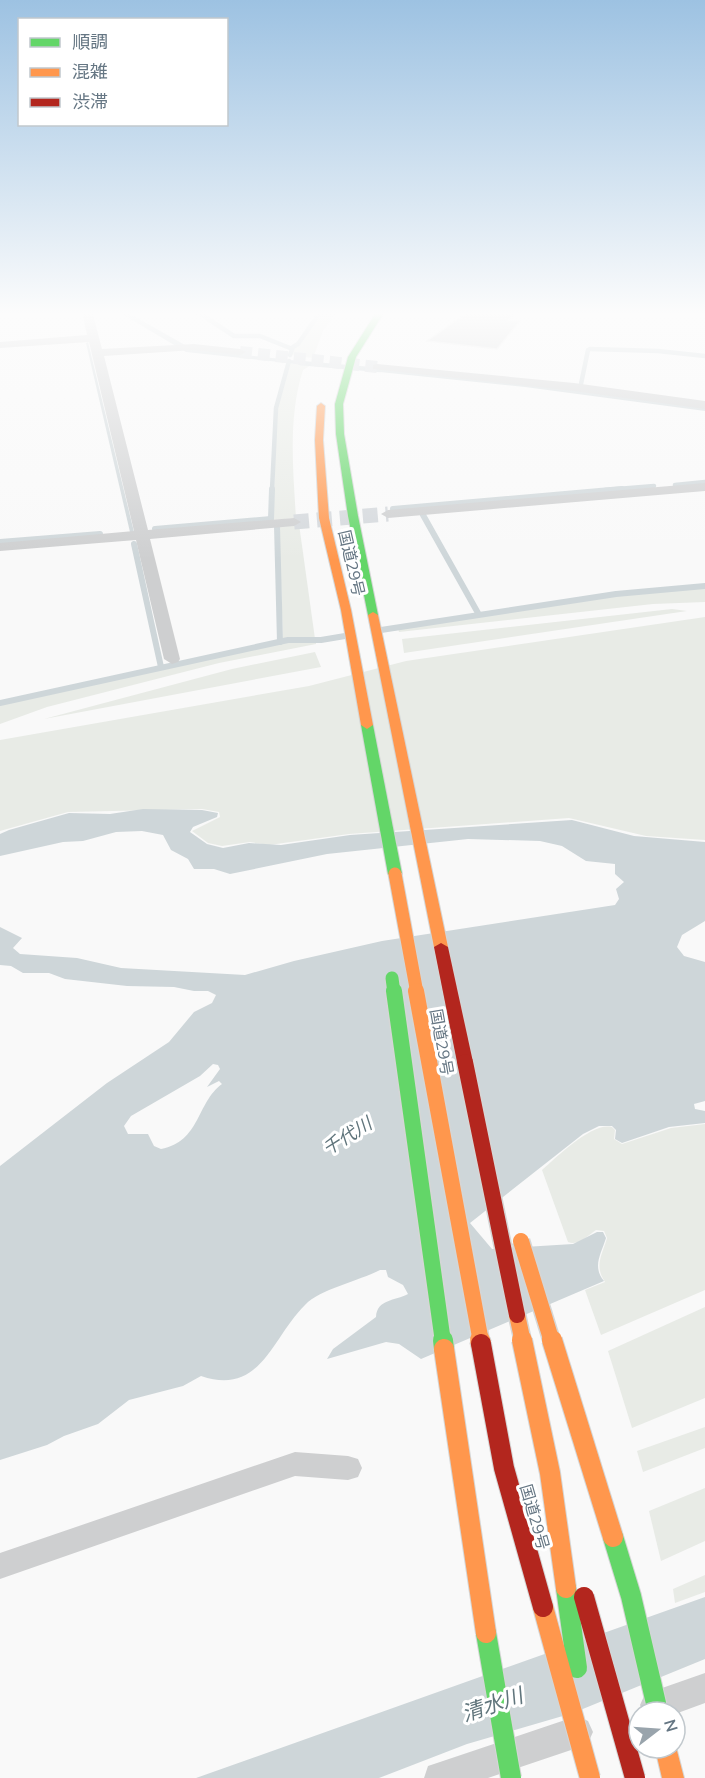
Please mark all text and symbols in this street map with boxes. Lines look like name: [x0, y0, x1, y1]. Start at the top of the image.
legend: [18, 18, 228, 126]
text: 順調: [72, 30, 108, 53]
text: 混雑: [72, 60, 108, 83]
text: 渋滞: [72, 90, 108, 113]
street label: 国道29号: [335, 528, 369, 598]
street label: 国道29号: [426, 1007, 458, 1077]
water label: 千代川: [318, 1111, 378, 1160]
street label: 国道29号: [516, 1482, 554, 1552]
water label: 清水川: [458, 1681, 528, 1727]
north arrow: [627, 1700, 687, 1760]
text: N: [660, 1717, 683, 1734]

